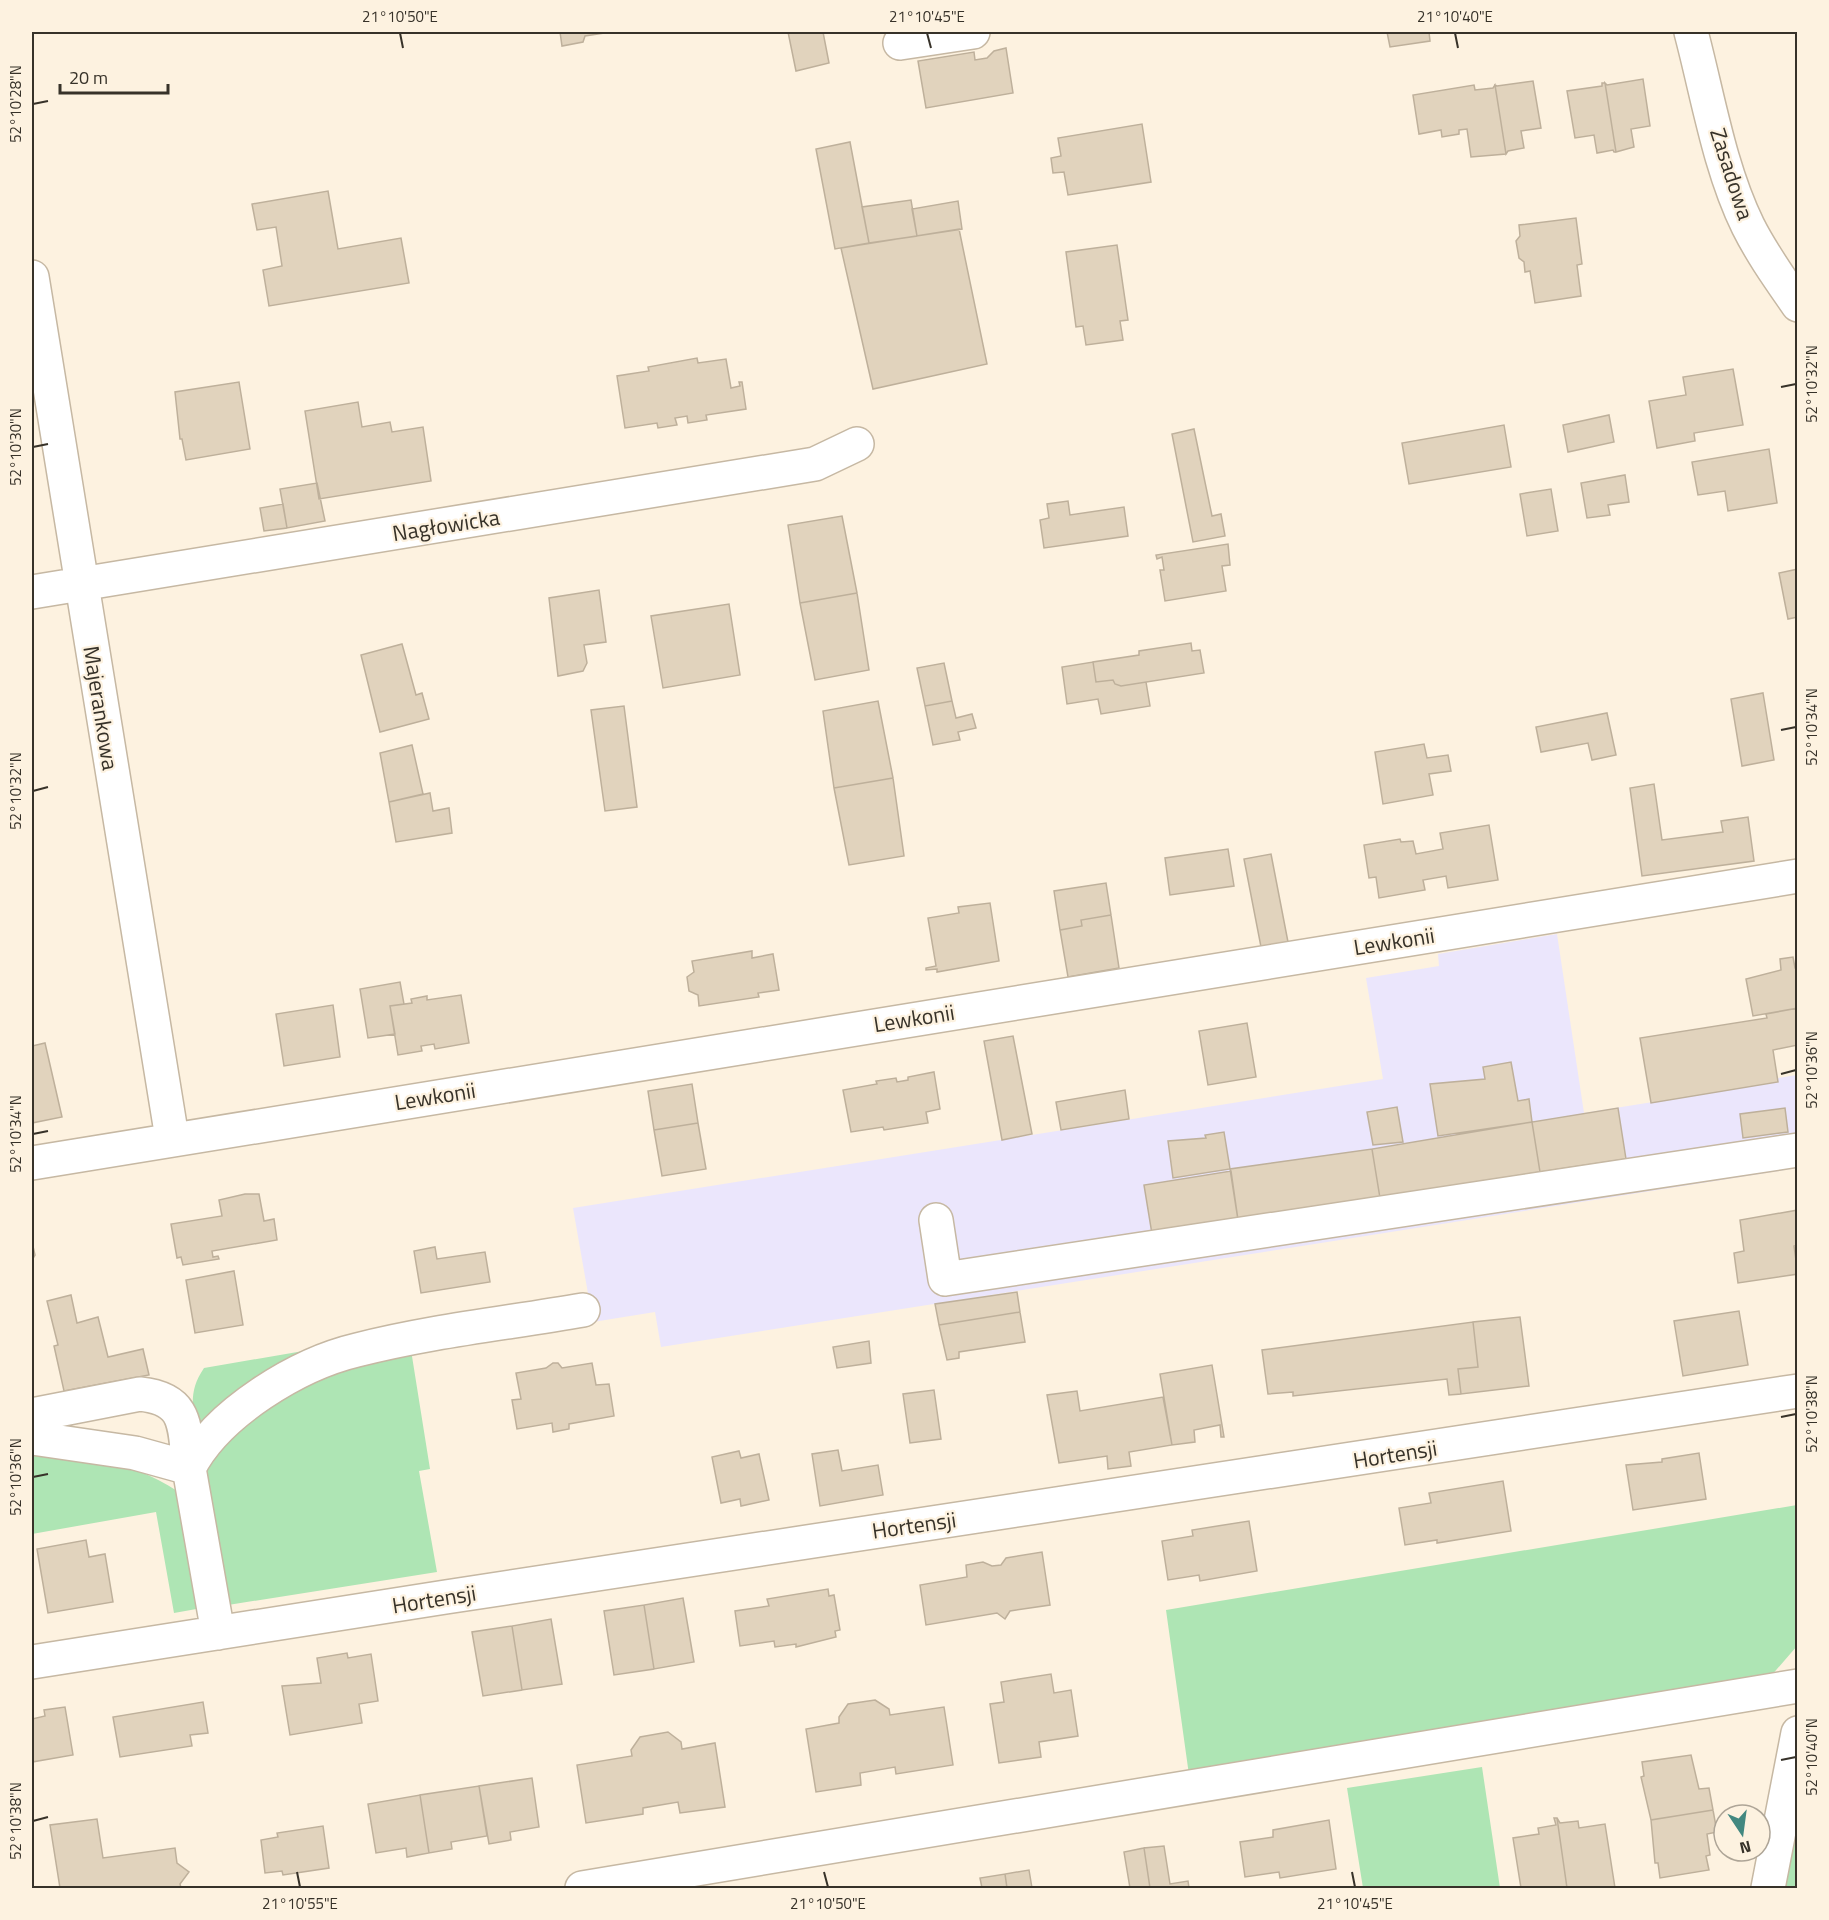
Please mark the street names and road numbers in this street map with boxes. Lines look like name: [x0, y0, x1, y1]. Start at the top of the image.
street label: Zasadowa: [1701, 124, 1763, 224]
street label: Nagłowicka: [390, 500, 502, 550]
street label: Majerankowa: [74, 643, 128, 773]
street label: Lewkonii: [1351, 918, 1437, 964]
street label: Lewkonii: [871, 995, 957, 1041]
street label: Lewkonii: [392, 1073, 478, 1119]
street label: Hortensji: [1351, 1431, 1439, 1477]
street label: Hortensji: [870, 1502, 958, 1548]
street label: Hortensji: [390, 1576, 478, 1622]

